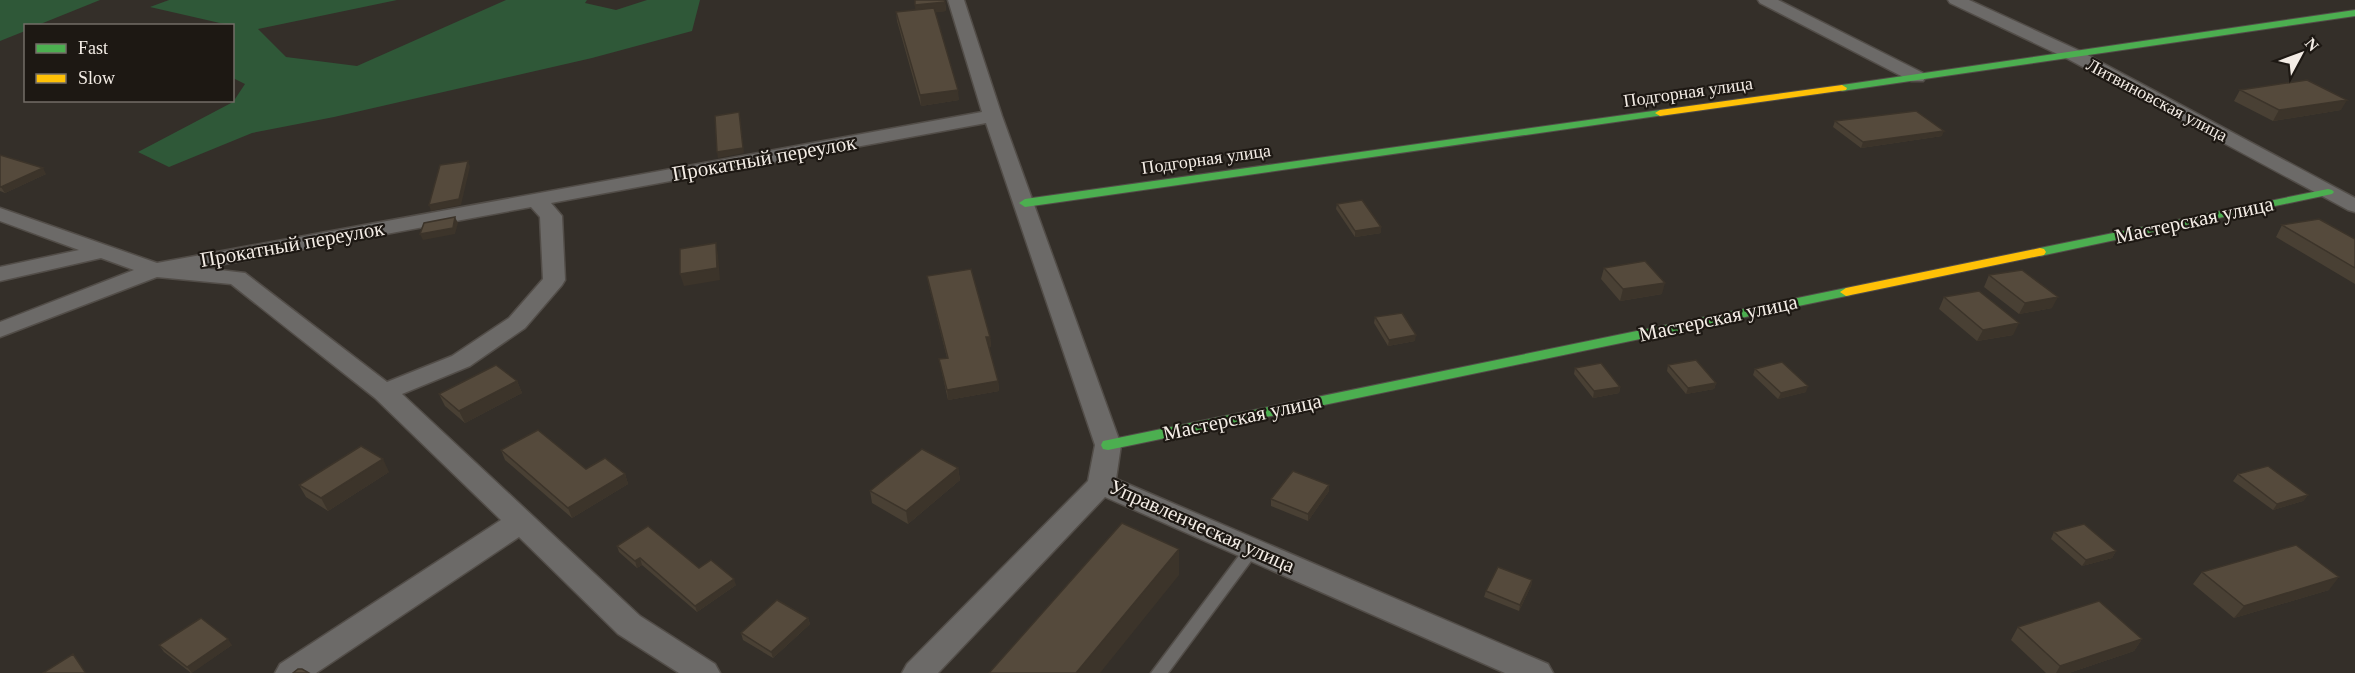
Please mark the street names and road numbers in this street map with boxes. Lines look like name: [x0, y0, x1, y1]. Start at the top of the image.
street label: Литвиновская улица: [2083, 54, 2231, 146]
street label: Подгорная улица: [1622, 73, 1754, 111]
street label: Прокатный переулок: [670, 130, 859, 186]
street label: Подгорная улица: [1140, 140, 1272, 178]
street label: Мастерская улица: [2112, 191, 2276, 249]
street label: Прокатный переулок: [198, 216, 387, 272]
street label: Мастерская улица: [1636, 289, 1800, 347]
street label: Мастерская улица: [1160, 388, 1324, 446]
street label: Управленческая улица: [1106, 474, 1299, 578]

